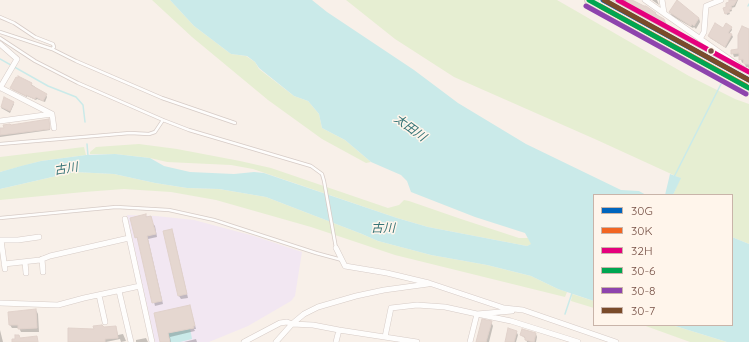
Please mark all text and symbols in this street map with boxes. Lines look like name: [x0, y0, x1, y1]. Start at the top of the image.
unlabelled marker: [706, 46, 716, 56]
water label: 太田川: [391, 112, 429, 144]
water label: 古川: [53, 160, 79, 178]
legend: [593, 194, 733, 326]
text: 30G: [631, 203, 653, 218]
water label: 古川: [371, 221, 395, 235]
text: 30K: [631, 223, 653, 238]
text: 32H: [631, 243, 653, 258]
text: 30-6: [631, 263, 656, 278]
text: 30-8: [631, 283, 656, 298]
text: 30-7: [631, 303, 655, 318]

